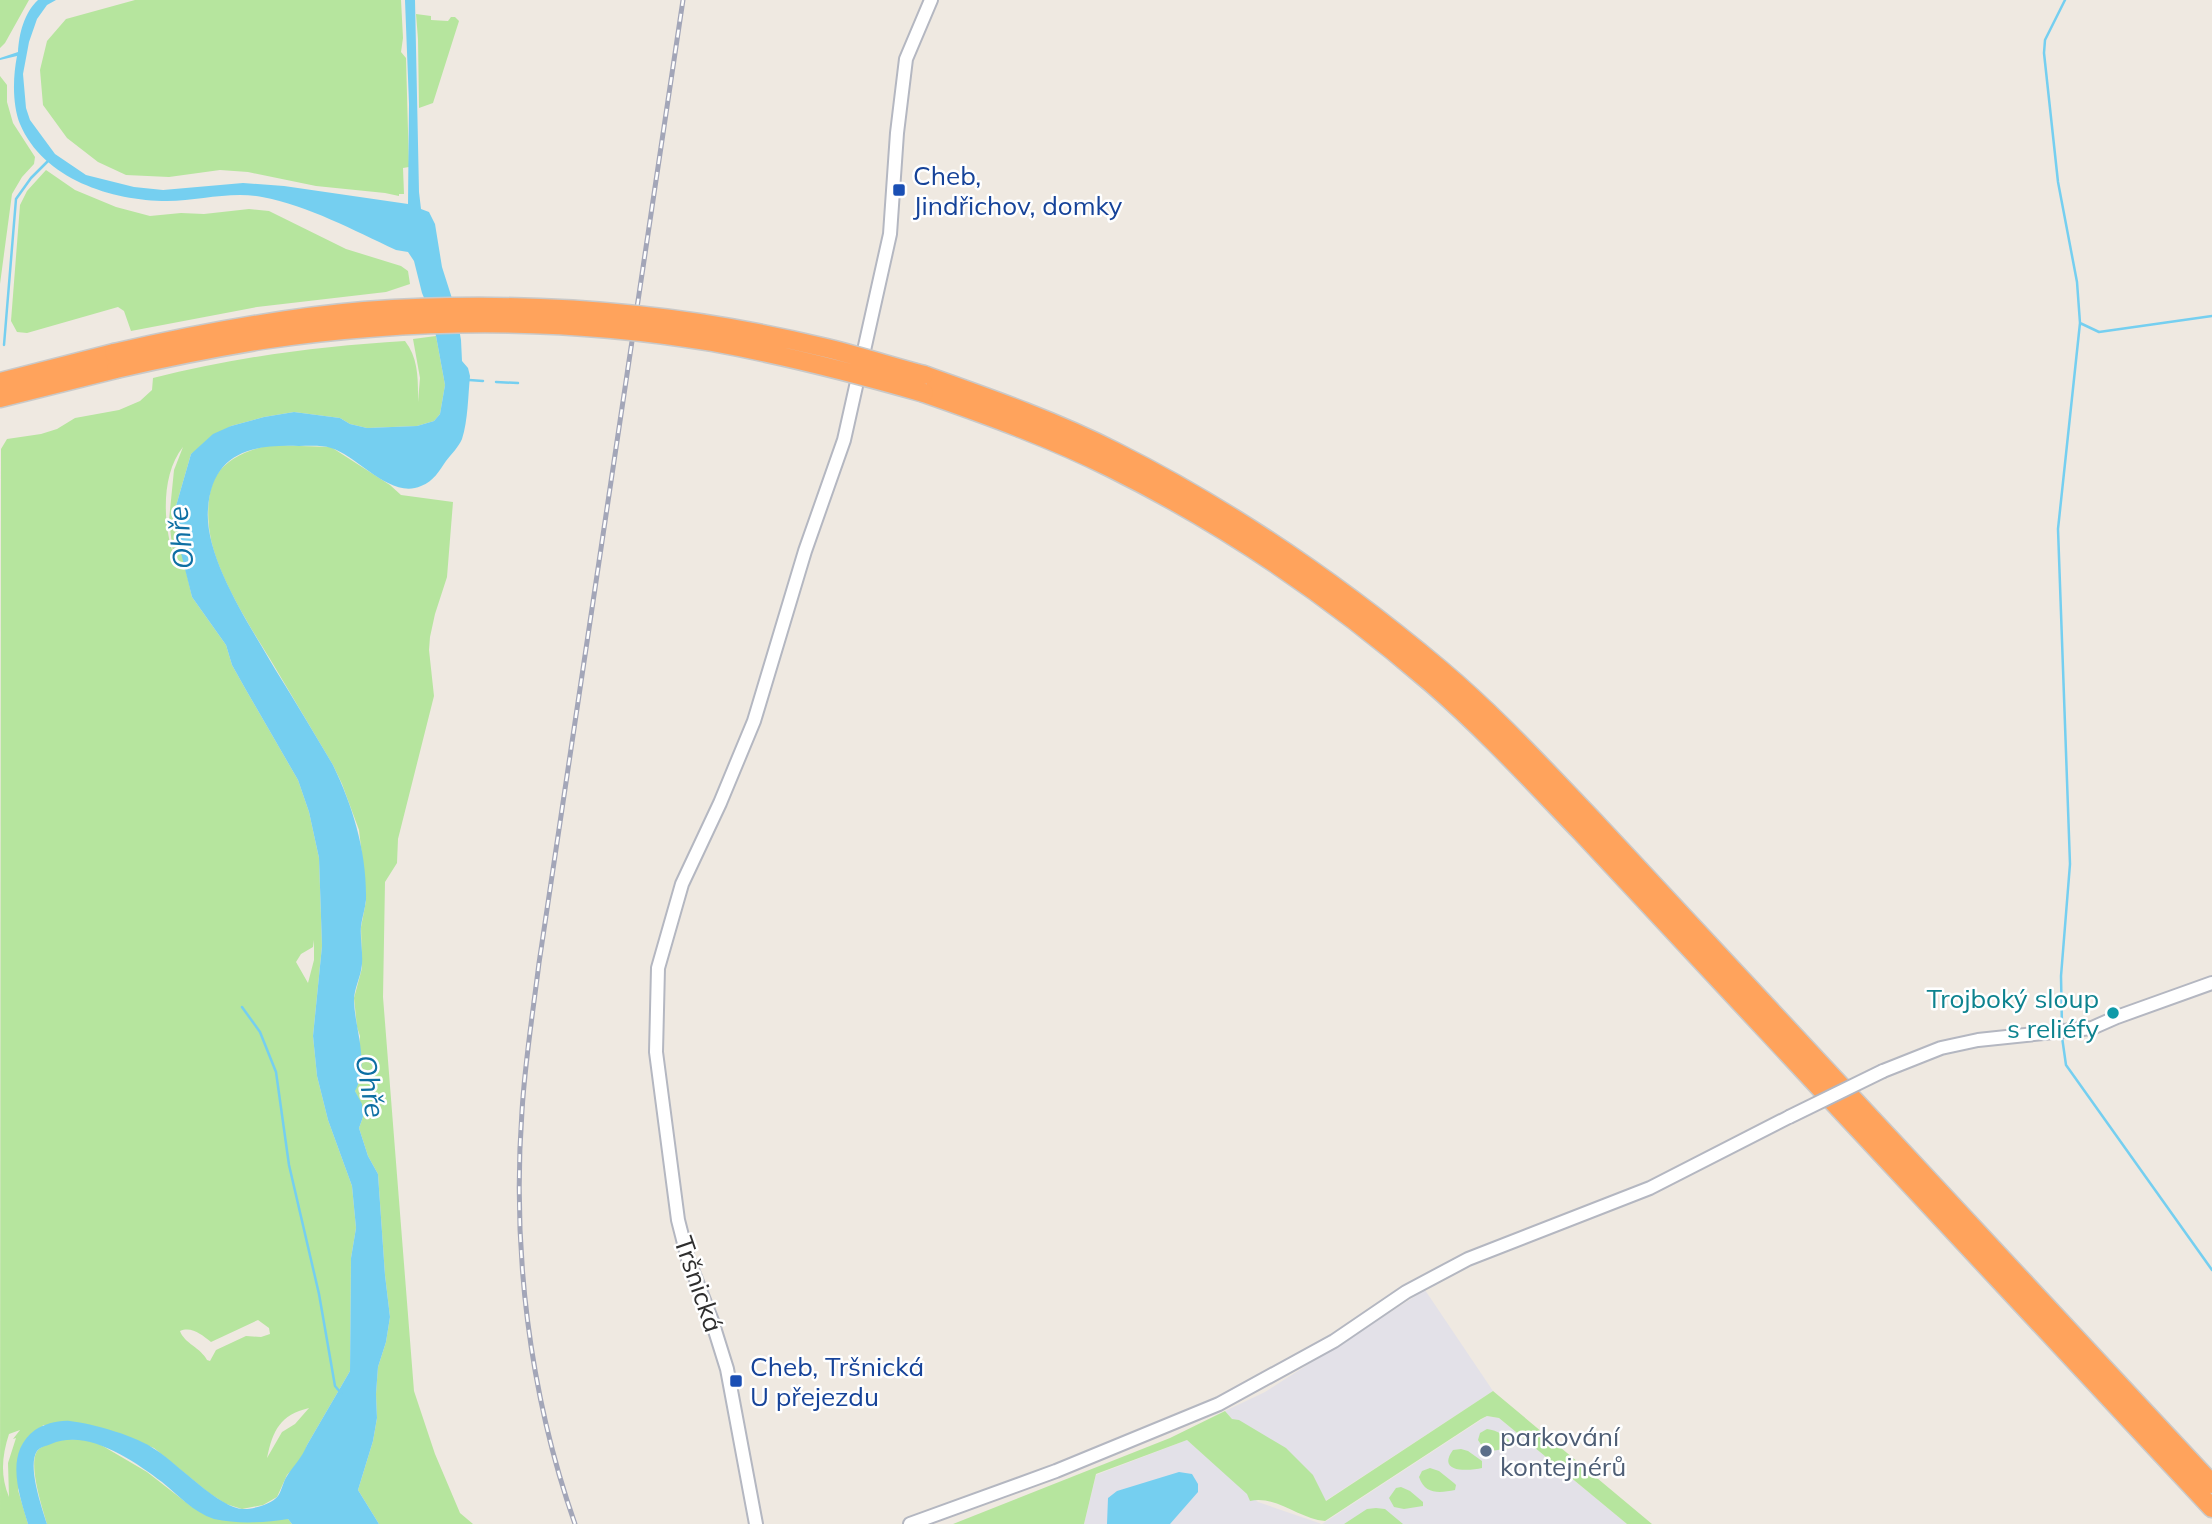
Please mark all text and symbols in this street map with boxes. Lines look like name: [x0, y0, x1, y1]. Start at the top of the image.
place label: Cheb, Jindřichov, domky: [913, 159, 1122, 222]
marker: Cheb, Jindřichov, domky: [891, 182, 907, 198]
water label: Ohře: [159, 505, 201, 571]
place label: Trojboký sloup s reliéfy: [1926, 982, 2099, 1045]
marker: Trojboký sloup s reliéfy: [2105, 1005, 2121, 1021]
water label: Ohře: [348, 1052, 394, 1120]
street label: Tršnická: [667, 1232, 731, 1336]
place label: Cheb, Tršnická U přejezdu: [750, 1350, 924, 1413]
marker: Cheb, Tršnická U přejezdu: [728, 1373, 744, 1389]
place label: parkování kontejnérů: [1500, 1420, 1626, 1483]
marker: parkování kontejnérů: [1478, 1443, 1494, 1459]

